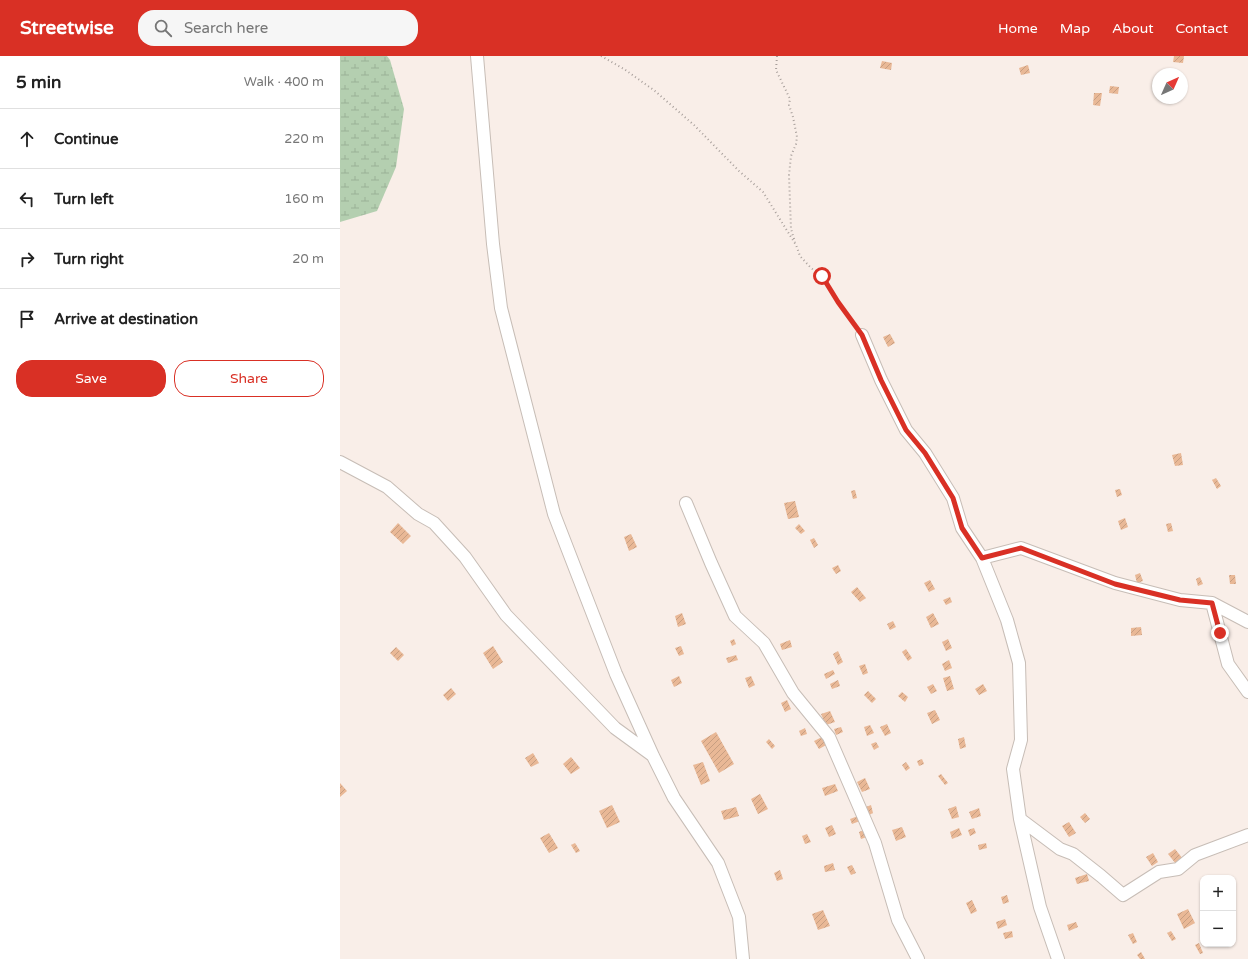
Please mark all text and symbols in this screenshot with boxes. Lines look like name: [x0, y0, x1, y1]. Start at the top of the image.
search box: [138, 10, 418, 46]
text: Streetwise: [20, 17, 114, 39]
icon: search: [152, 17, 174, 39]
text: Search here: [184, 19, 268, 37]
text: Home: [998, 20, 1038, 37]
text: Map: [1060, 20, 1090, 37]
text: About: [1112, 20, 1154, 37]
text: Contact: [1176, 20, 1228, 37]
north arrow: [1152, 68, 1188, 104]
text: 5 min: [16, 72, 61, 93]
text: Walk · 400 m: [244, 74, 324, 90]
icon: ahead: [16, 128, 38, 150]
text: Continue: [54, 130, 118, 148]
text: 220 m: [284, 131, 324, 147]
icon: left: [16, 188, 38, 210]
text: Turn left: [54, 190, 114, 208]
text: 160 m: [284, 191, 324, 207]
icon: right: [16, 248, 38, 270]
text: Turn right: [54, 250, 124, 268]
text: 20 m: [292, 251, 324, 267]
route start: [813, 267, 831, 285]
icon: arrive: [16, 308, 38, 330]
text: Arrive at destination: [54, 310, 198, 328]
button: Save: [16, 360, 166, 397]
button: Share: [174, 360, 324, 397]
route end: [1211, 624, 1229, 642]
map controls: [1200, 875, 1236, 947]
button: +: [1200, 875, 1236, 911]
button: −: [1200, 911, 1236, 947]

